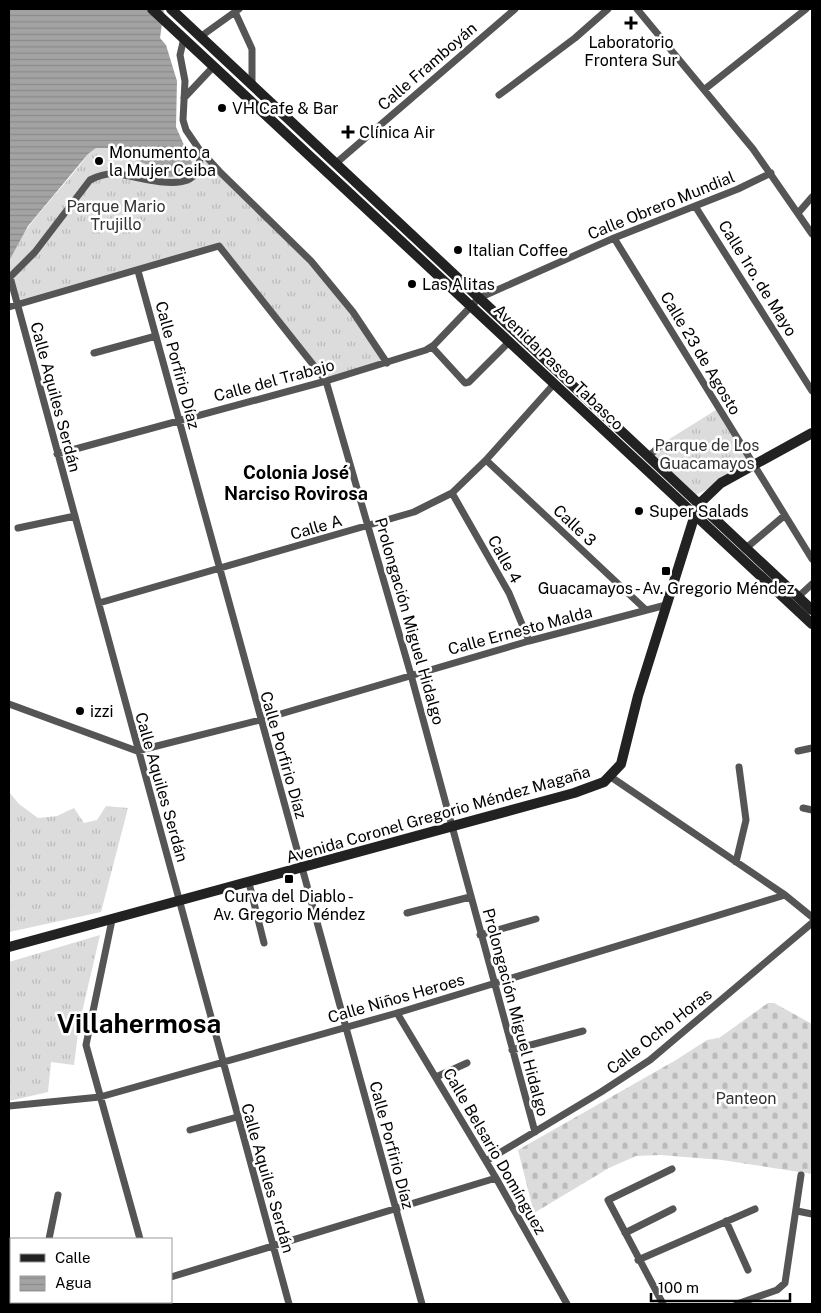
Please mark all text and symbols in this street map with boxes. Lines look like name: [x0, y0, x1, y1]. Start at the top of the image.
marker: Laboratorio Frontera Sur: [624, 16, 638, 30]
street label: Calle Framboyán: [374, 18, 481, 114]
place label: Laboratorio Frontera Sur: [584, 33, 678, 70]
place label: VH Cafe & Bar: [232, 99, 339, 118]
marker: VH Cafe & Bar: [216, 102, 228, 114]
place label: Clínica Air: [359, 123, 435, 142]
marker: Clínica Air: [341, 125, 355, 139]
place label: Monumento a la Mujer Ceiba: [109, 143, 216, 180]
marker: Monumento a la Mujer Ceiba: [93, 155, 105, 167]
street label: Calle Obrero Mundial: [585, 167, 738, 244]
park label: Parque Mario Trujillo: [67, 197, 165, 234]
street label: Calle 1ro. de Mayo: [714, 217, 801, 340]
place label: Italian Coffee: [468, 241, 568, 260]
marker: Italian Coffee: [452, 244, 464, 256]
place label: Las Alitas: [422, 275, 495, 294]
marker: Las Alitas: [406, 278, 418, 290]
street label: Calle 23 de Agosto: [656, 288, 745, 418]
street label: Calle Porfirio Díaz: [151, 299, 204, 431]
street label: Avenida Paseo Tabasco: [490, 300, 627, 434]
street label: Calle Aquiles Serdán: [26, 320, 85, 474]
street label: Calle del Trabajo: [212, 355, 337, 406]
park label: Parque de Los Guacamayos: [655, 436, 759, 473]
district label: Colonia José Narciso Rovirosa: [224, 462, 368, 504]
street label: Calle 3: [549, 501, 600, 550]
place label: Super Salads: [649, 502, 749, 521]
marker: Super Salads: [633, 505, 645, 517]
street label: Calle A: [288, 511, 344, 544]
street label: Prolongación Miguel Hidalgo: [371, 515, 448, 727]
street label: Calle 4: [484, 532, 525, 586]
marker: Guacamayos - Av. Gregorio Méndez: [660, 565, 672, 577]
place label: Guacamayos - Av. Gregorio Méndez: [538, 579, 795, 598]
street label: Calle Ernesto Malda: [446, 602, 594, 659]
street label: Calle Porfirio Díaz: [256, 689, 311, 821]
place label: izzi: [90, 702, 113, 721]
marker: izzi: [74, 705, 86, 717]
street label: Calle Aquiles Serdán: [131, 710, 192, 864]
street label: Avenida Coronel Gregorio Méndez Magaña: [284, 762, 592, 867]
marker: Curva del Diablo - Av. Gregorio Méndez: [283, 873, 295, 885]
place label: Curva del Diablo - Av. Gregorio Méndez: [213, 887, 365, 924]
street label: Prolongación Miguel Hidalgo: [479, 906, 552, 1118]
street label: Calle Niños Heroes: [326, 970, 467, 1027]
street label: Calle Ocho Horas: [603, 985, 716, 1078]
district label: Villahermosa: [57, 1008, 221, 1039]
street label: Calle Belsario Domínguez: [439, 1065, 550, 1238]
street label: Calle Porfirio Díaz: [365, 1079, 418, 1211]
park label: Panteon: [715, 1089, 777, 1108]
street label: Calle Aquiles Serdán: [237, 1101, 298, 1255]
legend: [10, 1238, 172, 1303]
text: Calle: [55, 1249, 91, 1266]
scale bar: [651, 1270, 790, 1302]
text: Agua: [55, 1274, 92, 1291]
text: 100 m: [658, 1279, 699, 1296]

